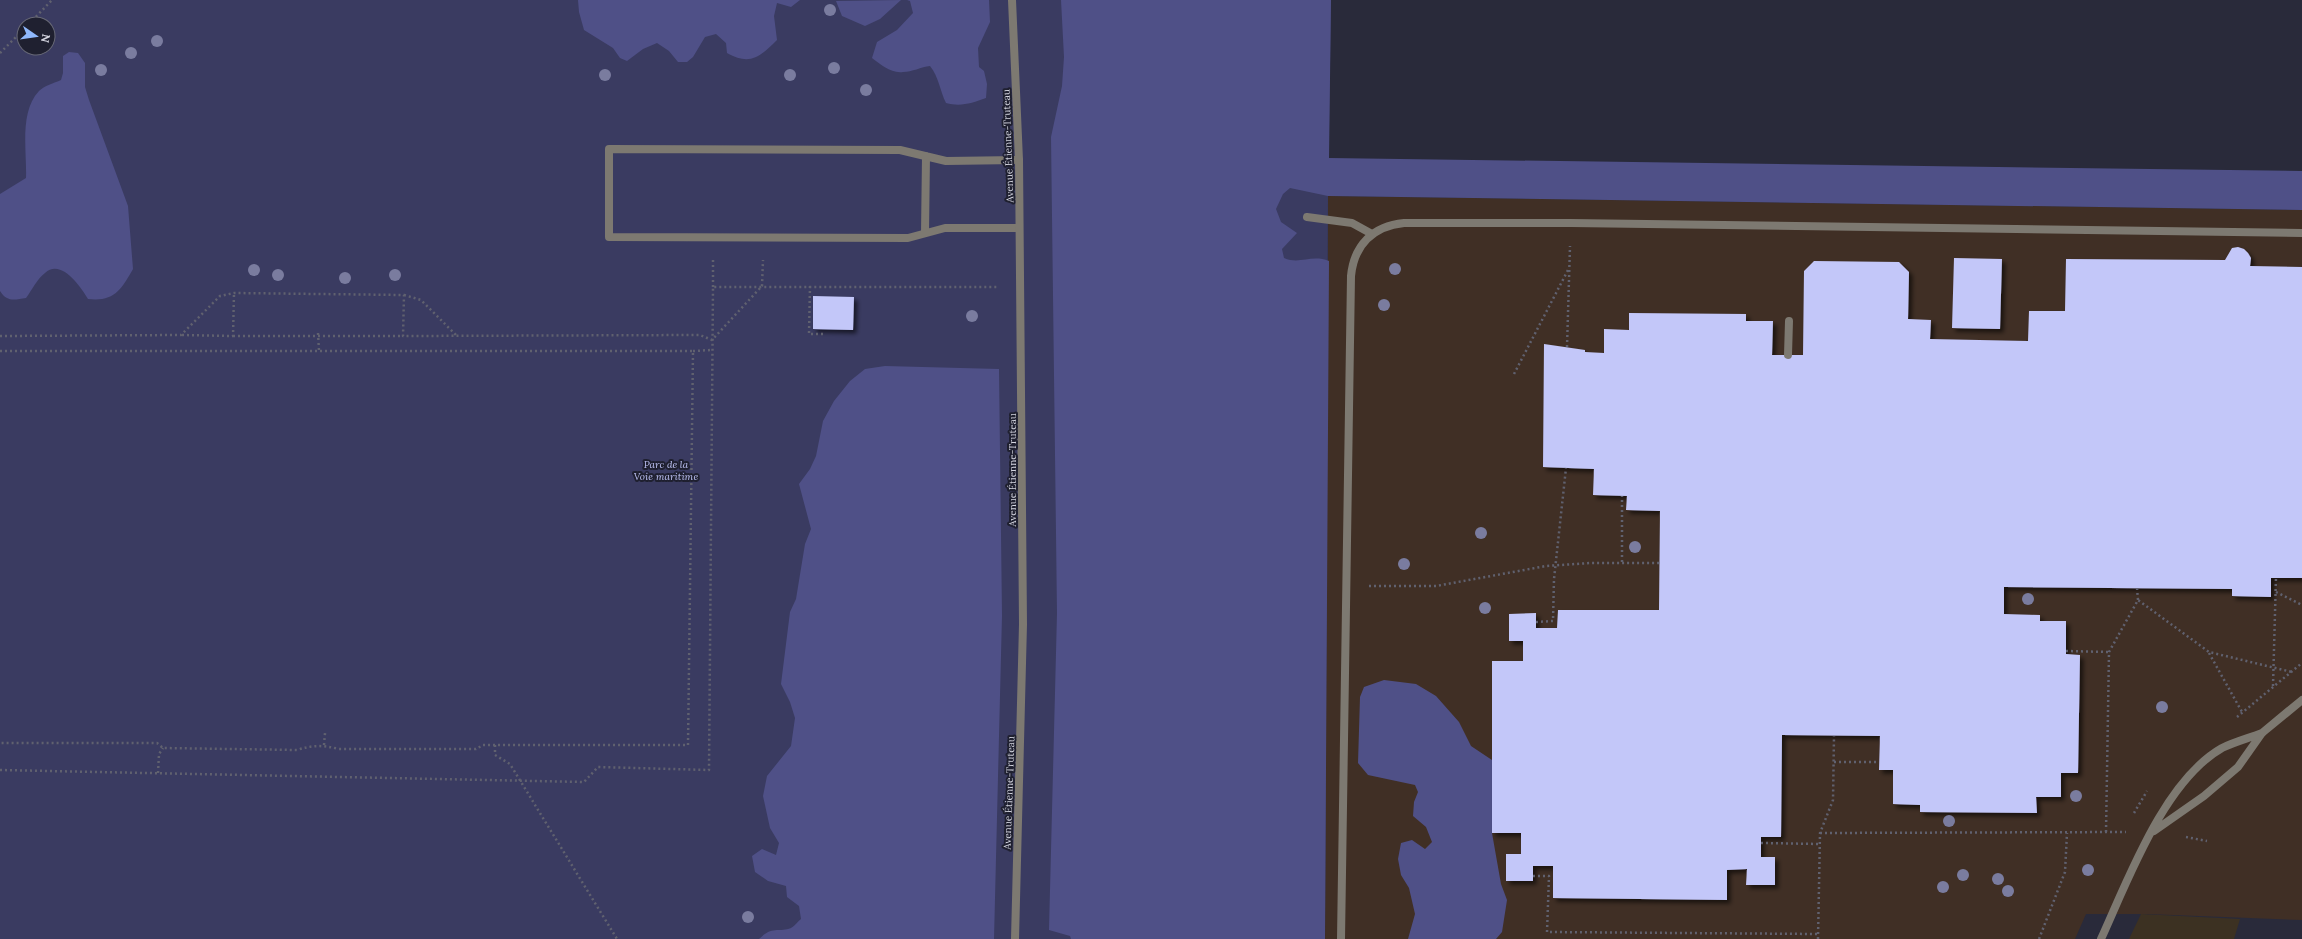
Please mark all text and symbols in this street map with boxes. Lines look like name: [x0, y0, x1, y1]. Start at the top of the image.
north arrow: [16, 16, 56, 56]
text: N: [38, 33, 54, 44]
street label: Avenue Étienne-Truteau: [1000, 89, 1017, 204]
street label: Avenue Étienne-Truteau: [1006, 413, 1019, 528]
park label: Parc de la Voie maritime: [634, 458, 698, 483]
street label: Avenue Étienne-Truteau: [1000, 736, 1017, 851]

